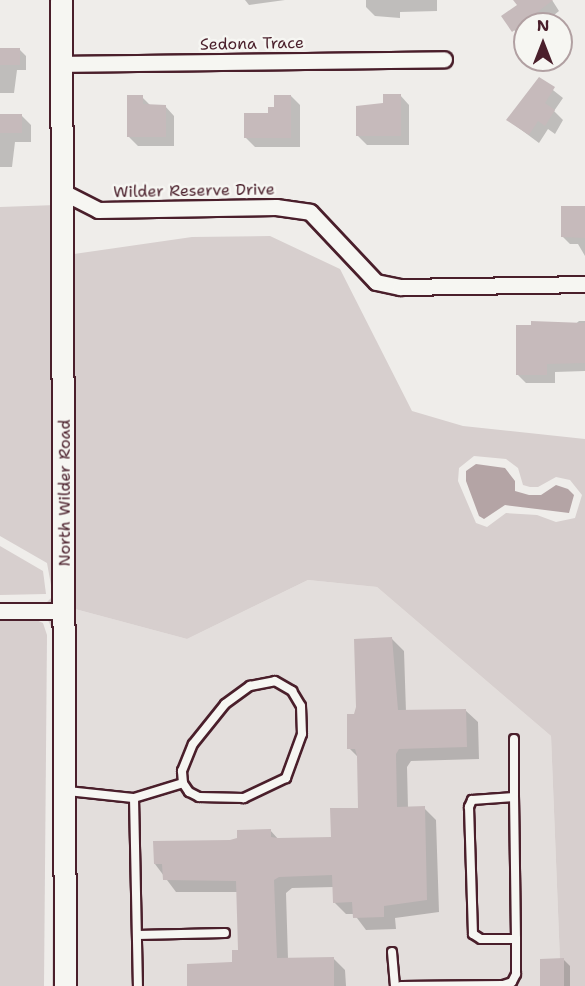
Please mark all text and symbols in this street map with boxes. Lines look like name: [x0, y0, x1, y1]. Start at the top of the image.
north arrow: [513, 12, 573, 72]
text: N: [537, 15, 549, 36]
street label: Sedona Trace: [200, 33, 304, 55]
street label: Wilder Reserve Drive: [113, 180, 275, 202]
street label: North Wilder Road: [55, 419, 75, 567]

